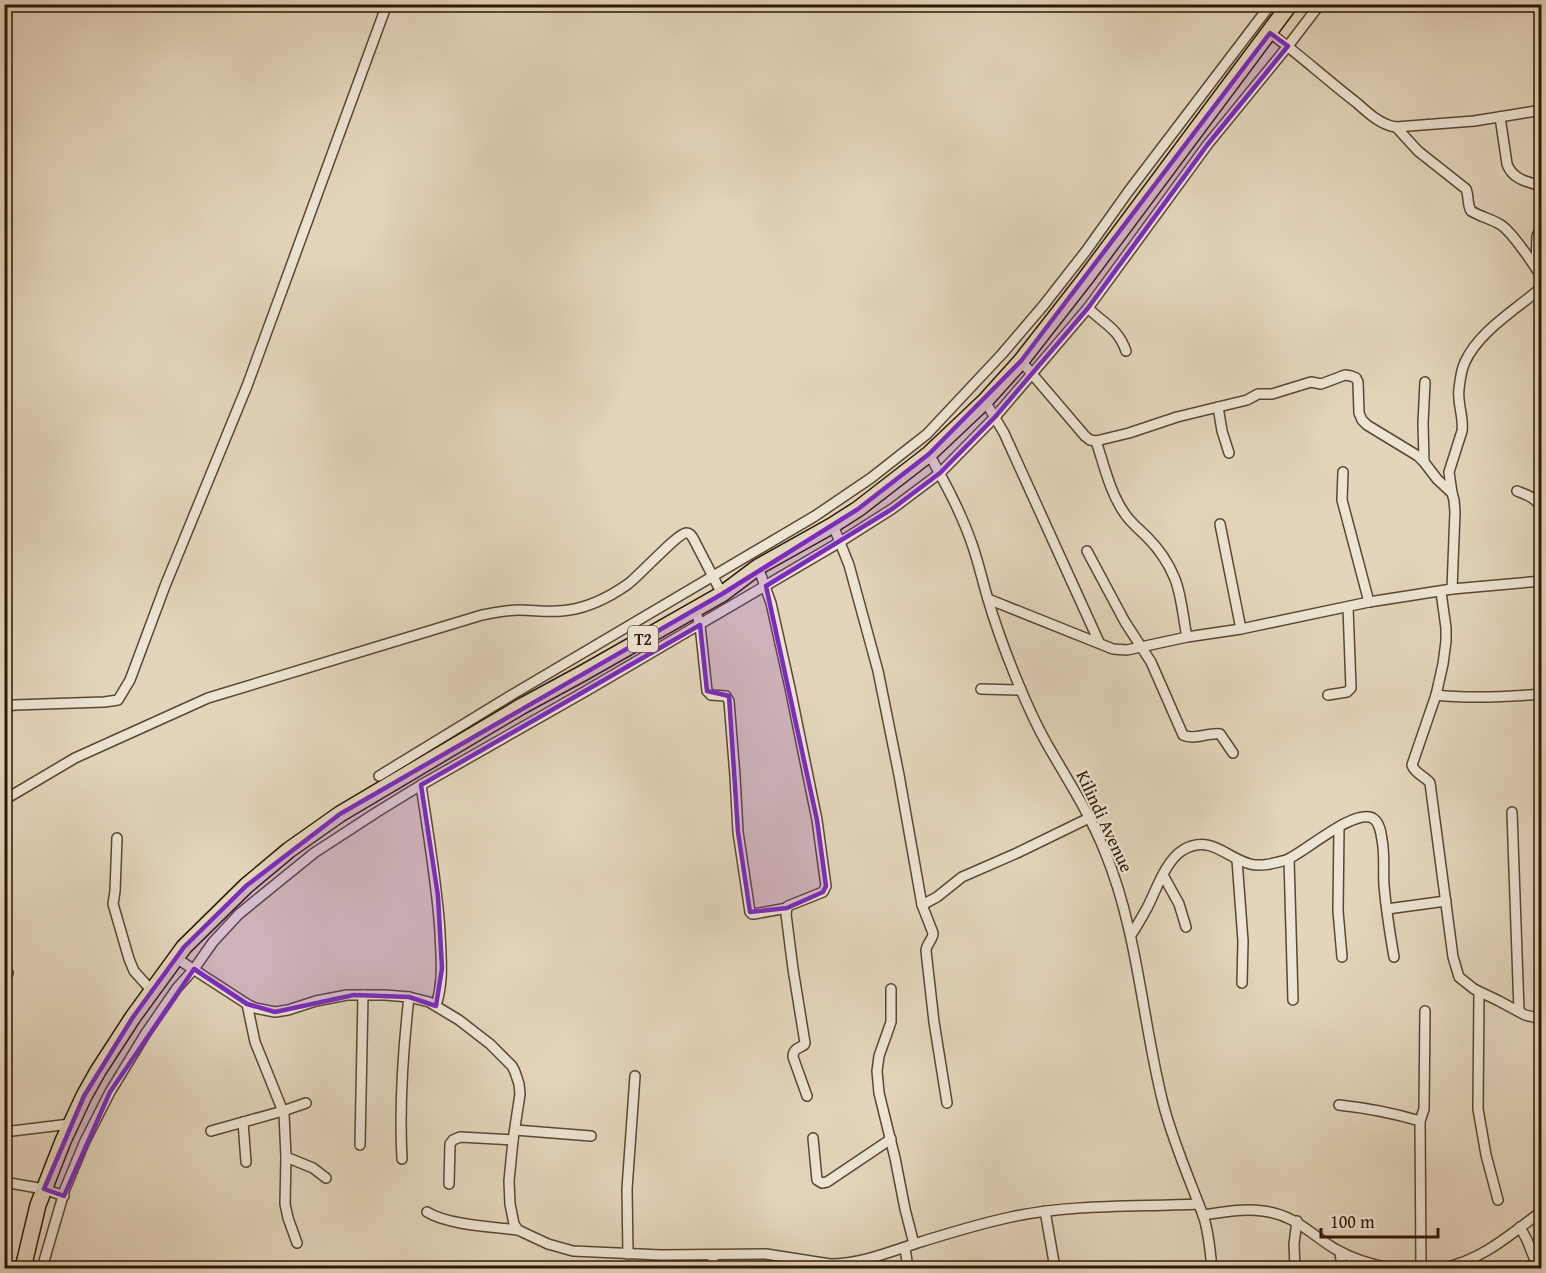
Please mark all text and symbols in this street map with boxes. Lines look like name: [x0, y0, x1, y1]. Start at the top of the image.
road number: T2: [628, 626, 658, 652]
street label: Kilindi Avenue: [1070, 766, 1140, 876]
scale bar: [1321, 1201, 1438, 1239]
text: 100 m: [1330, 1208, 1375, 1235]

